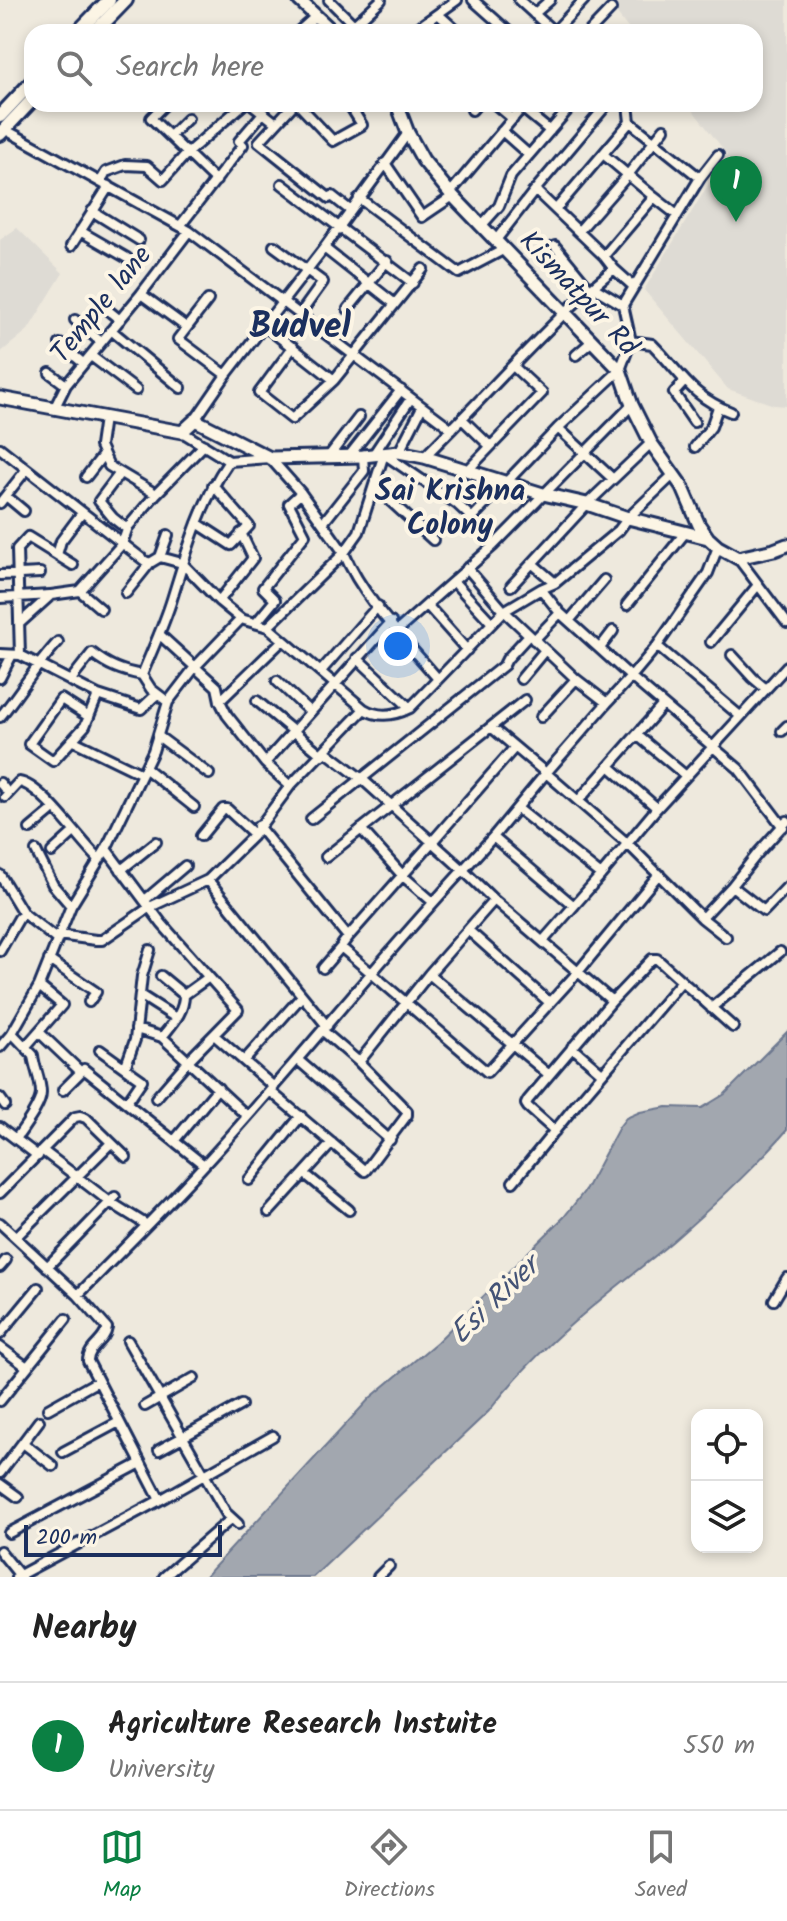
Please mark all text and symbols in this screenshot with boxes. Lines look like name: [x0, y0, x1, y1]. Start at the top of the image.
search box: [24, 24, 763, 112]
text: Search here: [116, 44, 264, 92]
icon: search: [52, 46, 96, 90]
pin: 1: [710, 156, 762, 222]
street label: Kismatpur Rd: [507, 220, 649, 368]
street label: Temple lane: [40, 236, 164, 374]
district label: Budvel: [249, 299, 351, 356]
district label: Sai Krishna Colony: [375, 468, 525, 550]
your location: [378, 626, 418, 666]
water label: Esi River: [439, 1241, 556, 1357]
map controls: [691, 1409, 763, 1553]
button: locate: [691, 1409, 763, 1481]
button: layers: [691, 1481, 763, 1553]
scale bar: [24, 1521, 222, 1557]
text: 200 m: [36, 1521, 97, 1556]
text: Nearby: [32, 1602, 137, 1656]
text: Agriculture Research Instuite: [108, 1701, 497, 1749]
text: 1: [54, 1725, 62, 1767]
text: 550 m: [683, 1725, 755, 1767]
text: University: [108, 1749, 214, 1791]
tab: Map: [100, 1825, 144, 1908]
tab: Directions: [344, 1825, 435, 1908]
tab: Saved: [635, 1825, 687, 1908]

